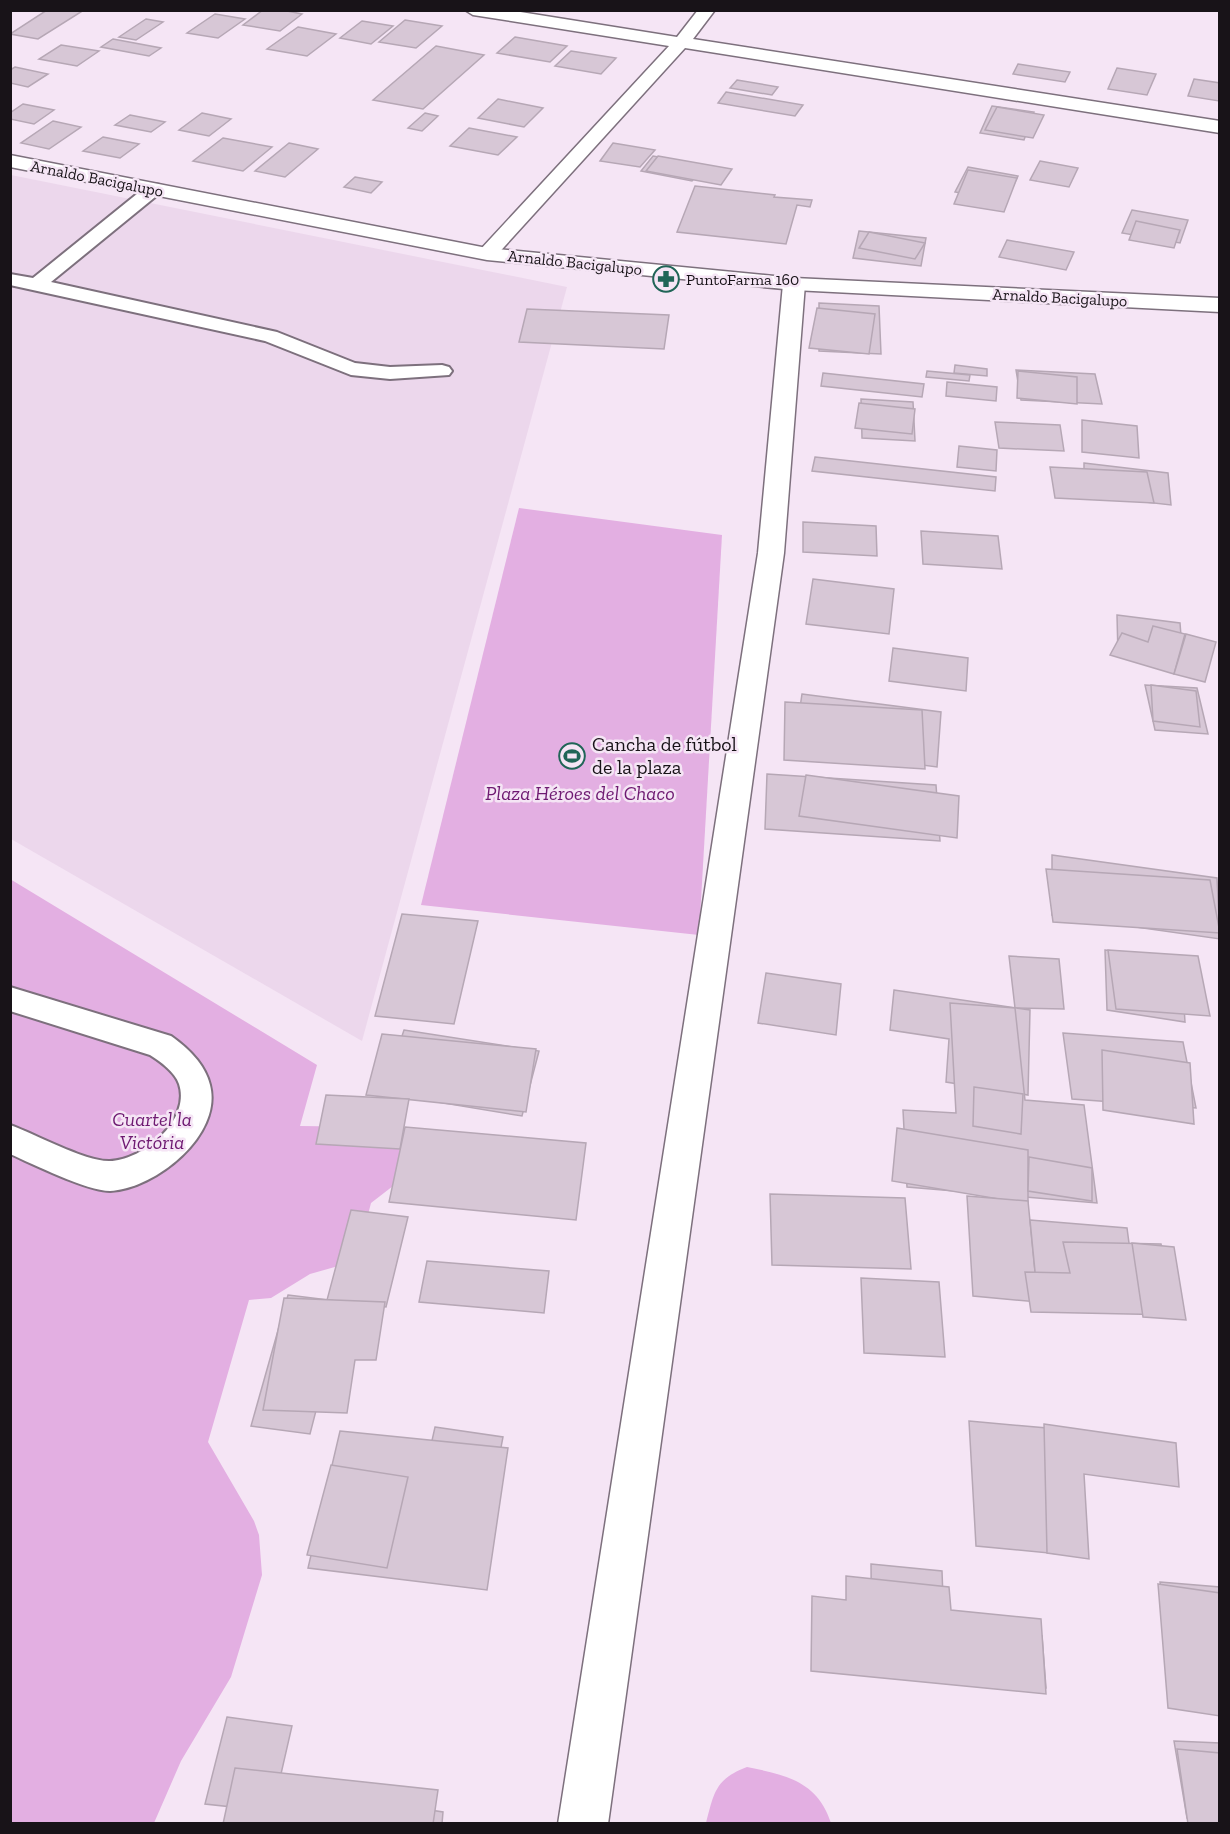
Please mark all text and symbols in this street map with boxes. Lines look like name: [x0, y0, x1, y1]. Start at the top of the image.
street label: Arnaldo Bacigalupo: [29, 156, 165, 201]
street label: Arnaldo Bacigalupo: [507, 246, 643, 279]
pharmacy icon: PuntoFarma 160: [651, 264, 681, 294]
place label: PuntoFarma 160: [686, 270, 799, 289]
street label: Arnaldo Bacigalupo: [992, 284, 1128, 311]
place label: Cancha de fútbol de la plaza: [592, 732, 737, 779]
sports icon: Cancha de fútbol de la plaza: [557, 741, 587, 771]
park label: Plaza Héroes del Chaco: [485, 781, 675, 805]
park label: Cuartel la Victória: [112, 1107, 192, 1154]

